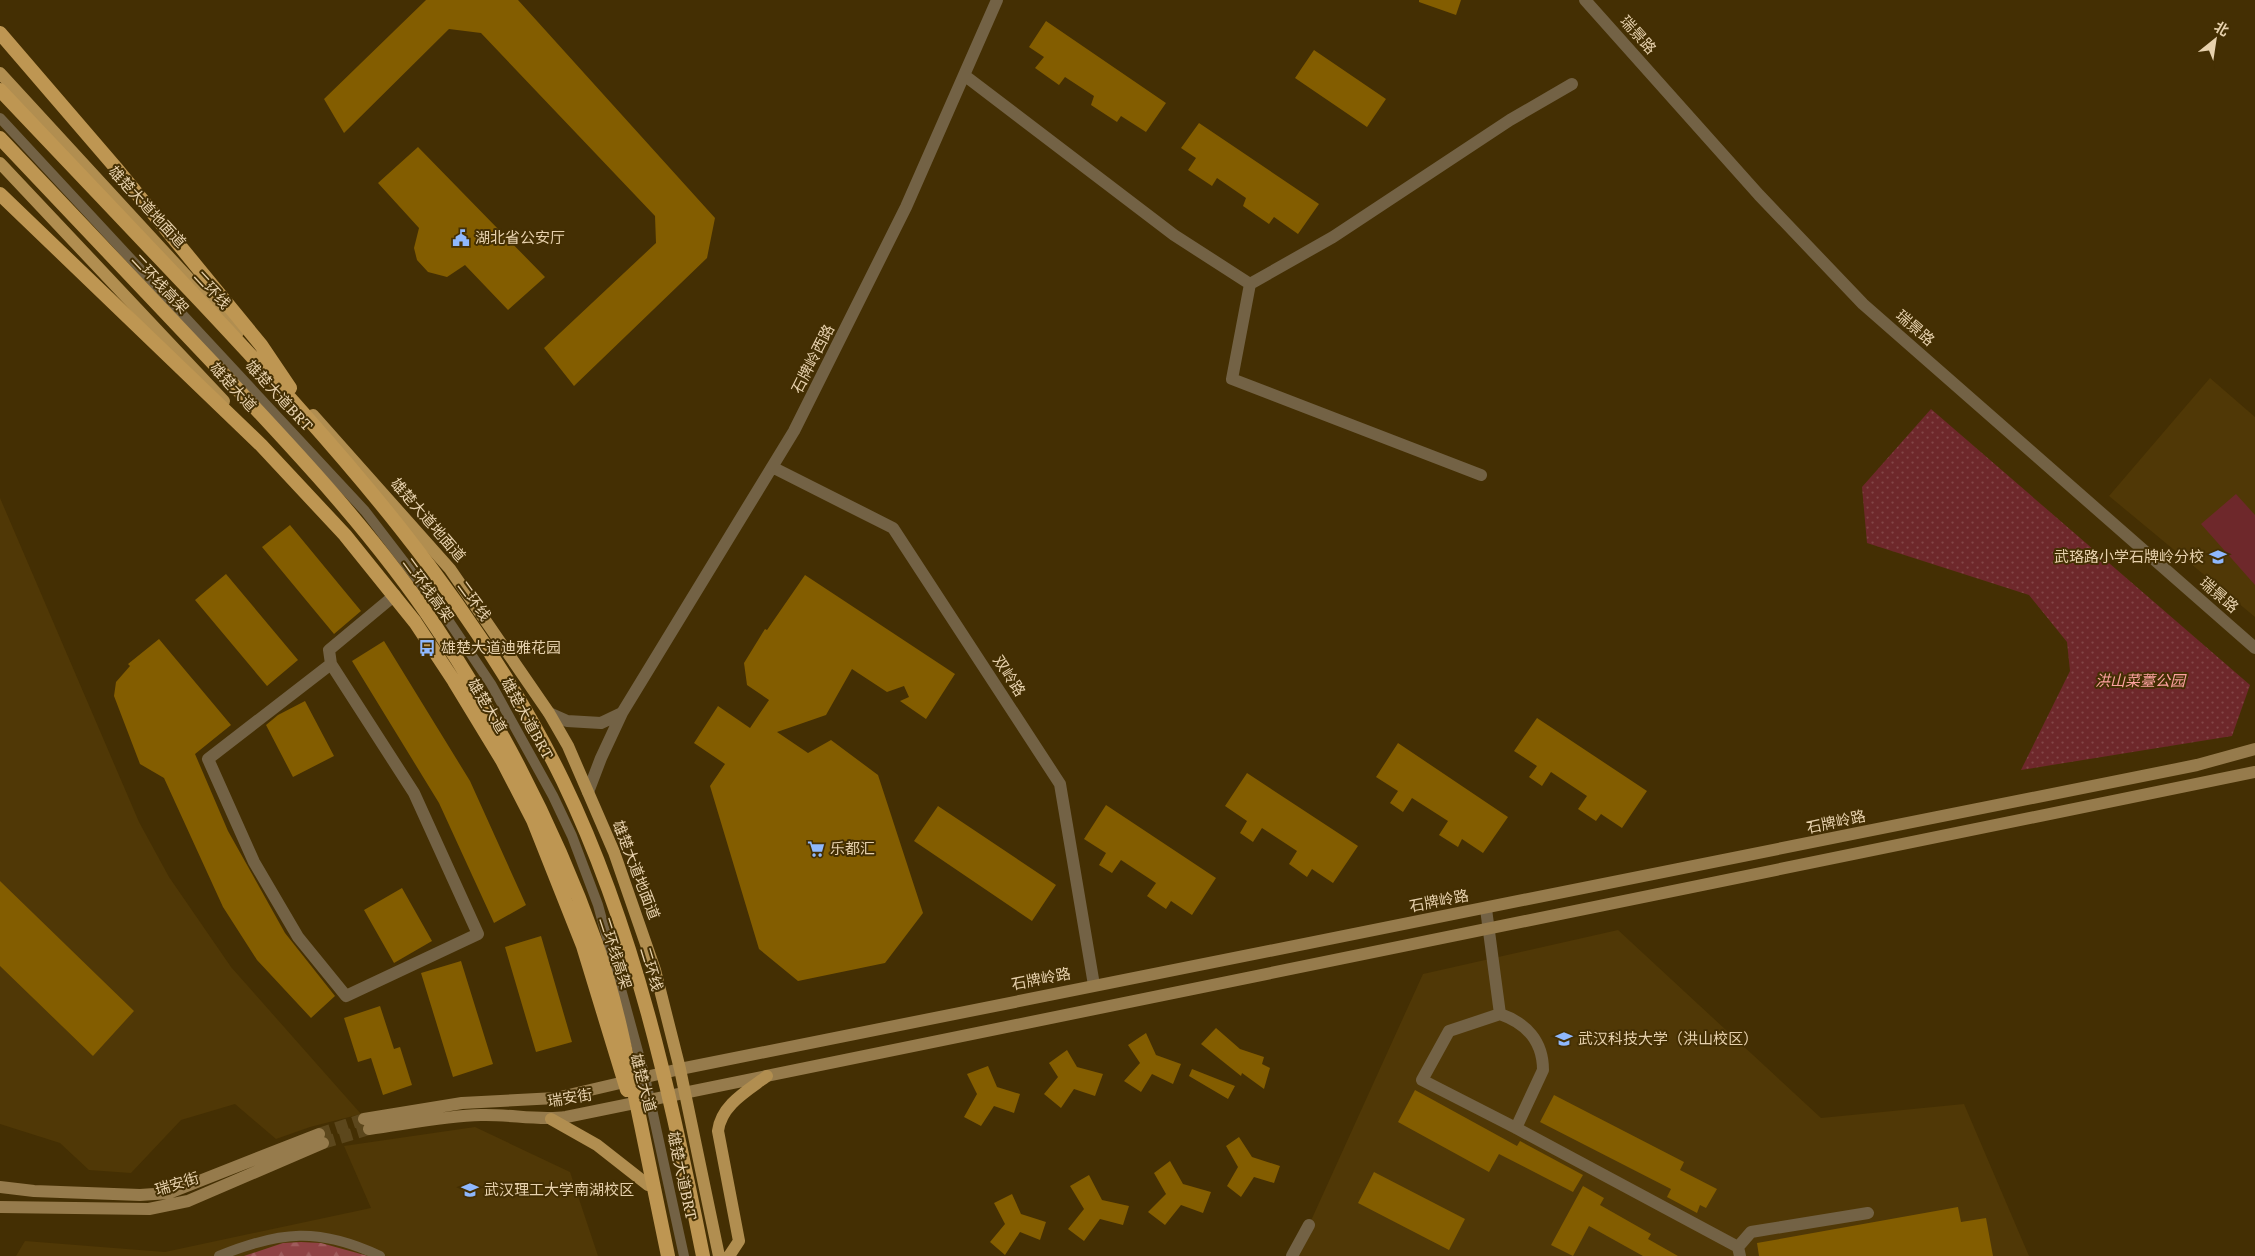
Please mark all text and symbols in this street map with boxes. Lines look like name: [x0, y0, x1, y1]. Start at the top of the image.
street label: 瑞景路: [1616, 10, 1663, 58]
north arrow: [2190, 15, 2240, 65]
text: 北: [2211, 16, 2233, 40]
street label: 雄楚大道地面道: [104, 160, 192, 252]
place label: 湖北省公安厅: [475, 225, 565, 248]
public building icon: 湖北省公安厅: [451, 228, 471, 248]
street label: 二环线高架: [127, 248, 195, 318]
street label: 二环线: [189, 265, 237, 313]
street label: 瑞景路: [1891, 303, 1941, 350]
street label: 石牌岭西路: [784, 320, 839, 397]
street label: 雄楚大道BRT: [241, 354, 319, 436]
street label: 雄楚大道: [205, 356, 263, 416]
street label: 雄楚大道地面道: [386, 472, 472, 566]
place label: 武珞路小学石牌岭分校: [2054, 544, 2204, 567]
school or university icon: 武珞路小学石牌岭分校: [2208, 547, 2228, 567]
street label: 二环线高架: [398, 552, 461, 626]
street label: 瑞景路: [2195, 570, 2245, 617]
street label: 二环线: [453, 575, 498, 625]
place label: 雄楚大道迪雅花园: [441, 635, 561, 658]
bus stop icon: 雄楚大道迪雅花园: [417, 638, 437, 658]
street label: 双岭路: [988, 650, 1032, 700]
park label: 洪山菜薹公园: [2095, 668, 2187, 691]
street label: 雄楚大道BRT: [496, 673, 560, 763]
street label: 雄楚大道: [463, 674, 514, 737]
street label: 石牌岭路: [1804, 803, 1867, 838]
street label: 雄楚大道地面道: [608, 816, 667, 923]
place label: 乐都汇: [830, 836, 875, 859]
supermarket icon: 乐都汇: [806, 839, 826, 859]
street label: 石牌岭路: [1407, 883, 1470, 917]
street label: 二环线高架: [594, 913, 639, 992]
street label: 二环线: [635, 944, 670, 993]
street label: 石牌岭路: [1009, 961, 1072, 995]
place label: 武汉科技大学（洪山校区）: [1578, 1026, 1758, 1049]
school or university icon: 武汉科技大学（洪山校区）: [1554, 1029, 1574, 1049]
street label: 雄楚大道: [626, 1051, 663, 1115]
street label: 瑞安街: [546, 1082, 594, 1111]
street label: 雄楚大道BRT: [663, 1129, 704, 1222]
street label: 瑞安街: [152, 1165, 201, 1200]
place label: 武汉理工大学南湖校区: [484, 1177, 634, 1200]
school or university icon: 武汉理工大学南湖校区: [460, 1180, 480, 1200]

